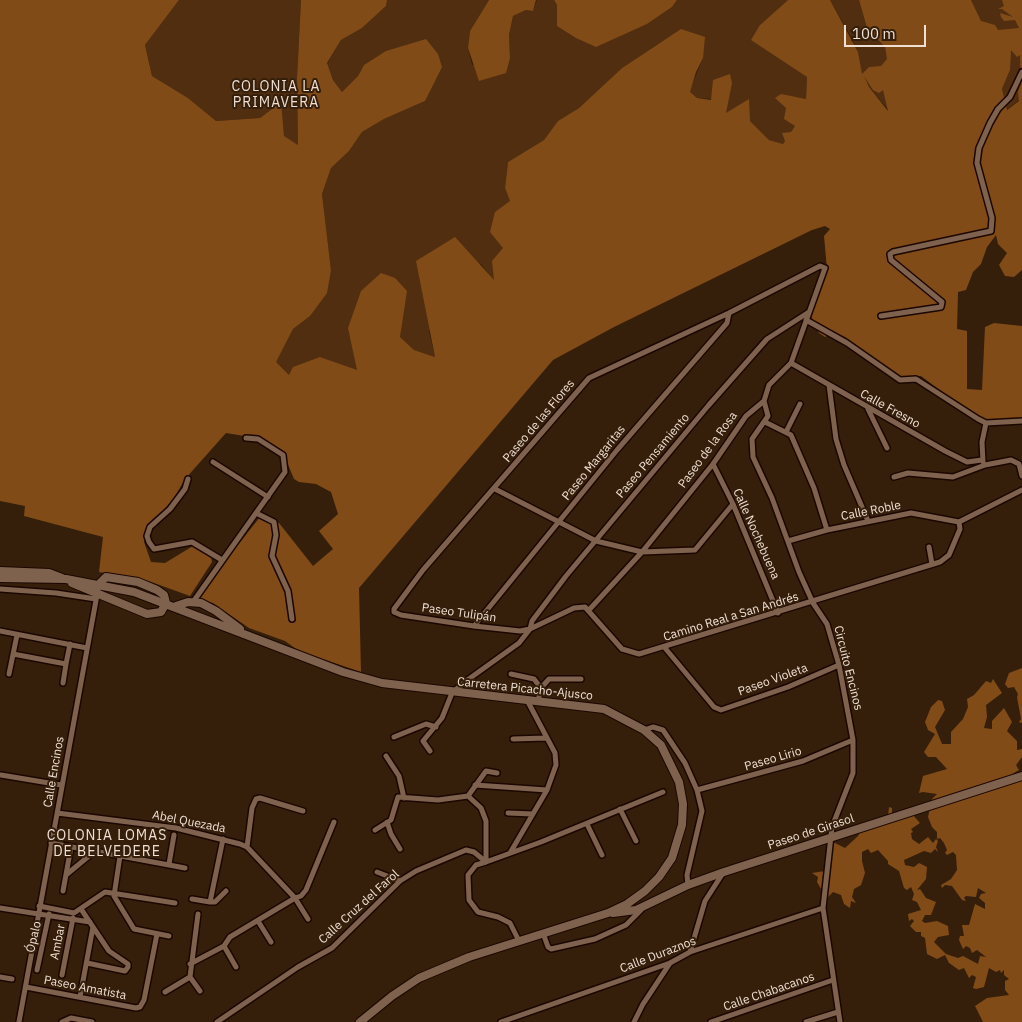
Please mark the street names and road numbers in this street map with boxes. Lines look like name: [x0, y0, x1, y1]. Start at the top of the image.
street label: Paseo de las Flores: [500, 377, 578, 465]
street label: Calle Fresno: [857, 387, 923, 431]
street label: Paseo de la Rosa: [675, 409, 741, 491]
street label: Paseo Pensamiento: [613, 411, 693, 501]
street label: Paseo Margaritas: [559, 423, 629, 503]
street label: Calle Nochebuena: [729, 486, 783, 582]
street label: Calle Roble: [840, 498, 902, 524]
street label: Camino Real a San Andrés: [662, 590, 800, 644]
street label: Paseo Tulipán: [421, 601, 497, 625]
street label: Circuito Encinos: [831, 624, 865, 712]
street label: Paseo Violeta: [736, 661, 810, 699]
street label: Carretera Picacho-Ajusco: [456, 675, 594, 703]
street label: Calle Encinos: [41, 735, 67, 809]
street label: Paseo Lirio: [743, 744, 803, 774]
street label: Abel Quezada: [151, 808, 227, 836]
street label: Paseo de Girasol: [766, 811, 856, 853]
street label: Calle Cruz del Farol: [316, 867, 402, 947]
street label: Ópalo: [23, 920, 45, 954]
street label: Ambar: [48, 923, 68, 961]
street label: Calle Duraznos: [618, 934, 698, 976]
street label: Calle Chabacanos: [721, 970, 817, 1014]
street label: Paseo Amatista: [43, 973, 127, 1003]

